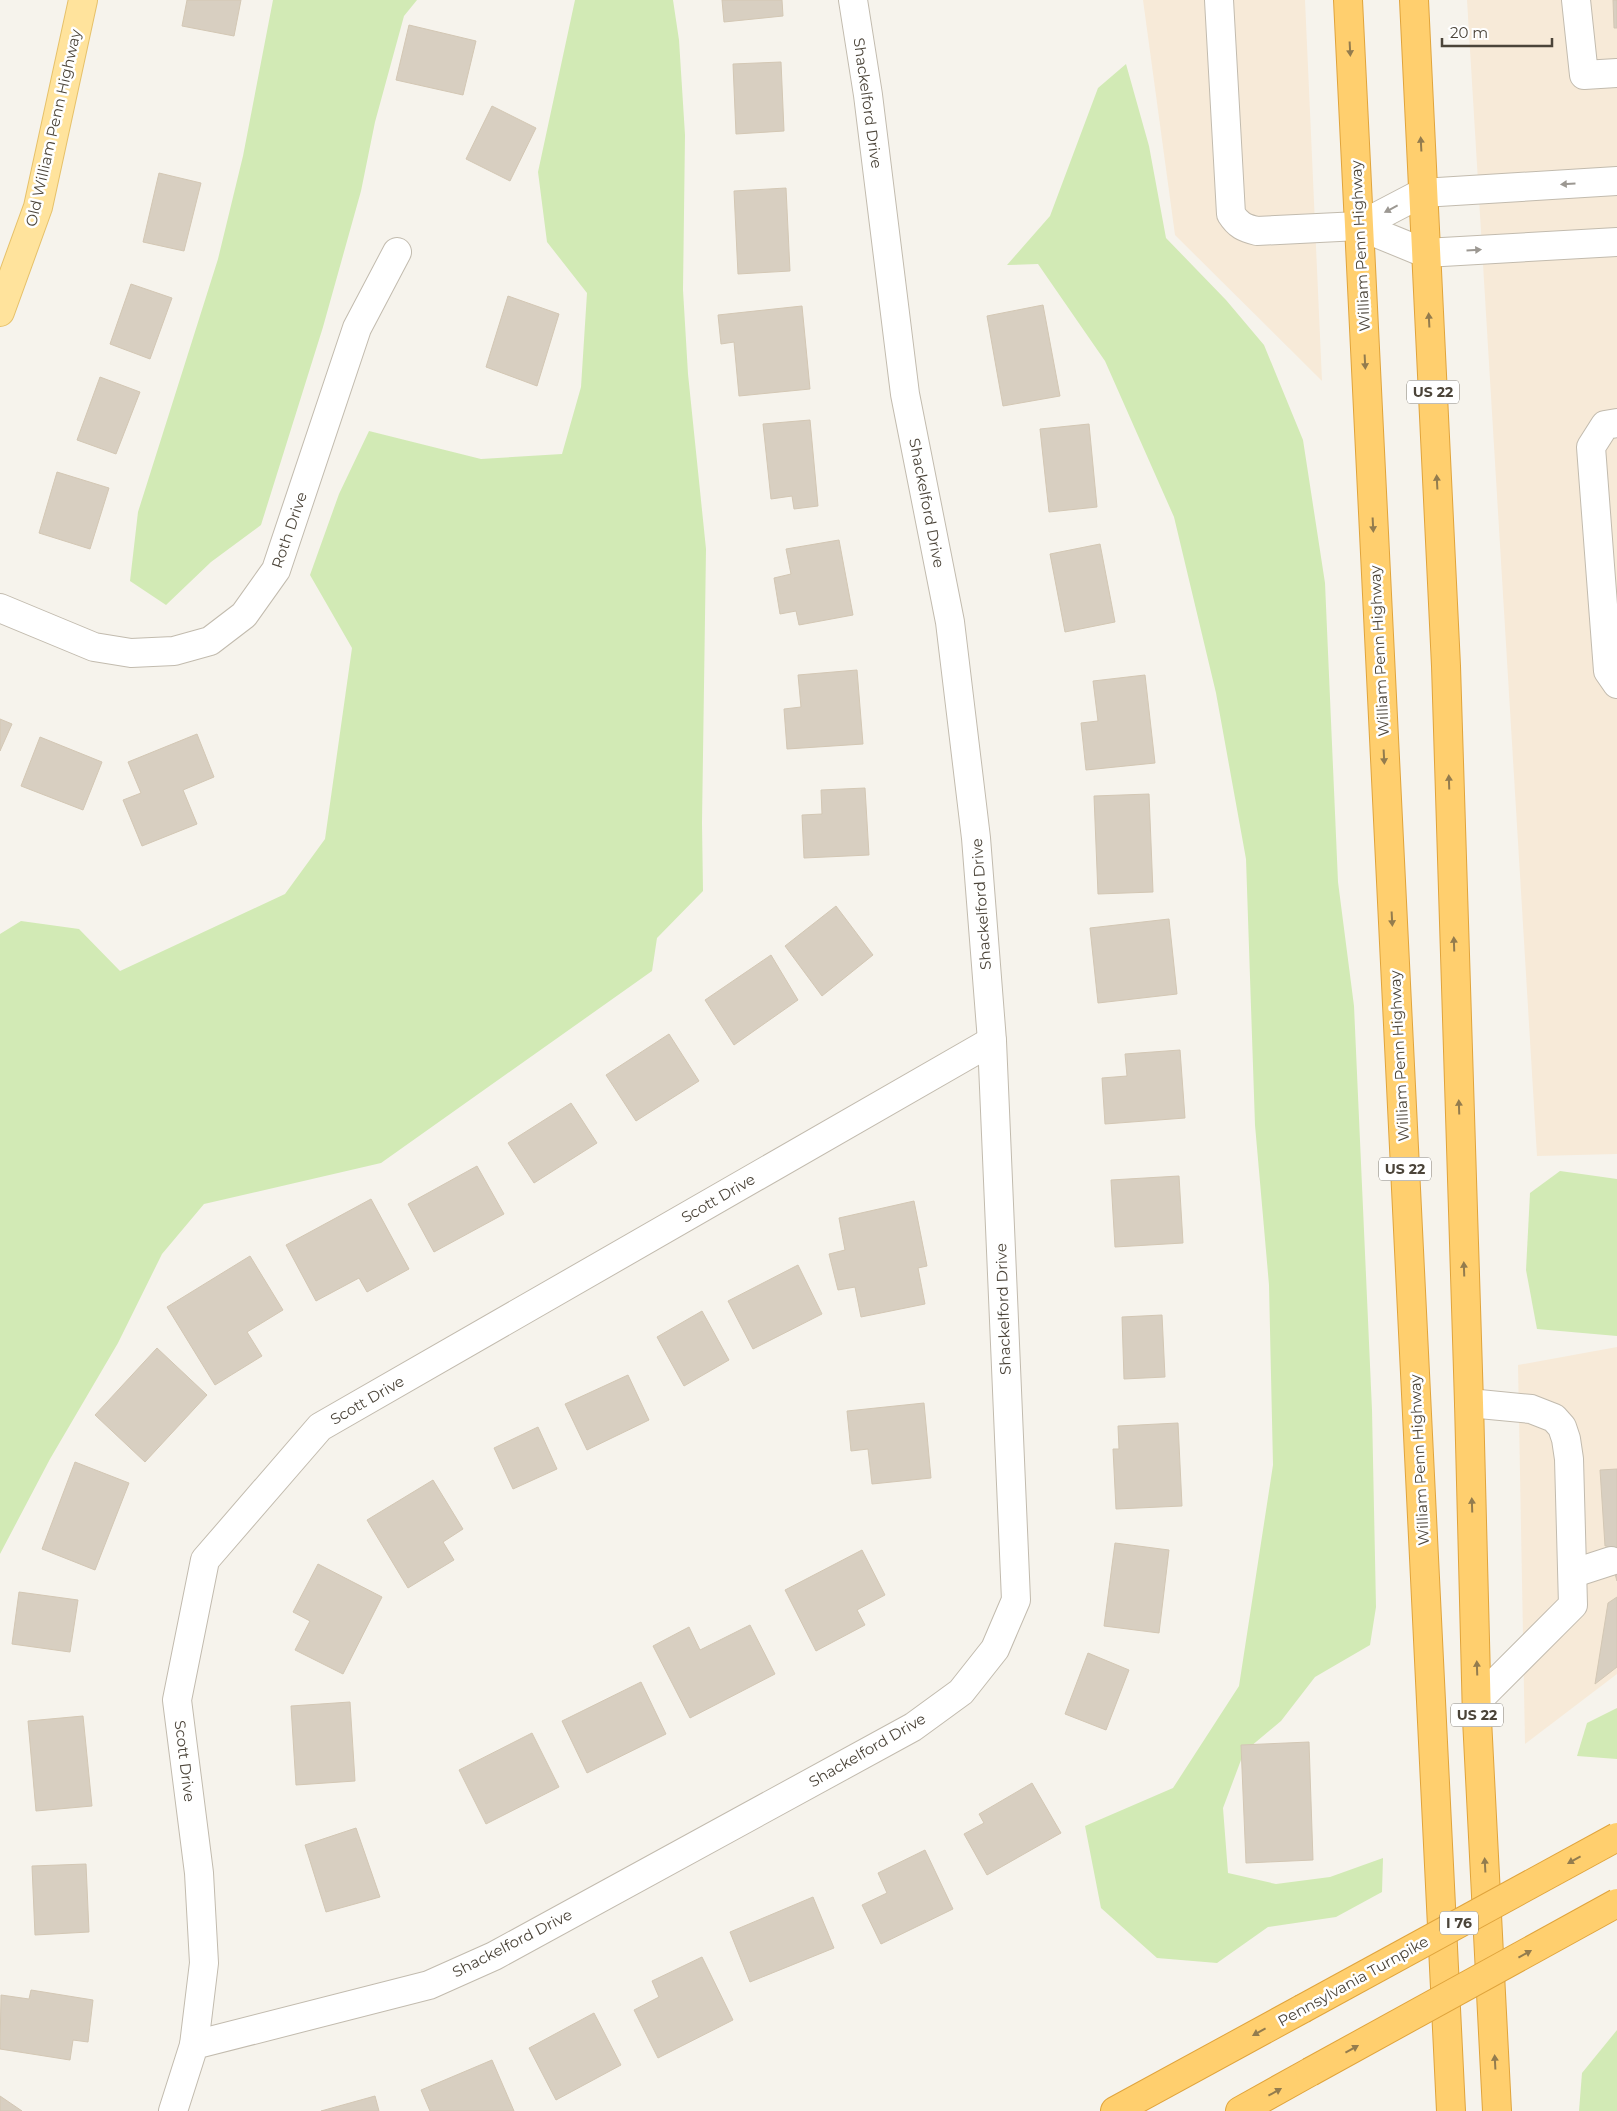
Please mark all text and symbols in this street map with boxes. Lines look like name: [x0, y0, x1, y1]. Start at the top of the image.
scale bar: [1442, 15, 1552, 47]
text: 20 m: [1450, 23, 1488, 42]
street label: Old William Penn Highway: [21, 27, 85, 228]
street label: Shackelford Drive: [849, 36, 887, 170]
one-way arrow: [1347, 41, 1355, 57]
one-way arrow: [1417, 136, 1425, 152]
street label: William Penn Highway: [1346, 159, 1374, 332]
one-way arrow: [1560, 180, 1576, 188]
one-way arrow: [1383, 205, 1398, 213]
one-way arrow: [1466, 246, 1482, 254]
one-way arrow: [1425, 311, 1433, 327]
one-way arrow: [1361, 354, 1369, 370]
road number: US 22: [1407, 381, 1459, 404]
street label: Shackelford Drive: [905, 436, 949, 570]
one-way arrow: [1432, 474, 1440, 490]
street label: Roth Drive: [267, 489, 311, 571]
one-way arrow: [1369, 517, 1377, 533]
street label: William Penn Highway: [1365, 564, 1393, 737]
one-way arrow: [1381, 749, 1389, 765]
one-way arrow: [1445, 774, 1453, 790]
street label: Shackelford Drive: [967, 838, 995, 970]
one-way arrow: [1389, 911, 1397, 927]
one-way arrow: [1450, 936, 1458, 952]
street label: William Penn Highway: [1385, 969, 1413, 1142]
one-way arrow: [1455, 1099, 1463, 1115]
road number: US 22: [1379, 1158, 1431, 1180]
street label: Scott Drive: [678, 1169, 758, 1227]
street label: Shackelford Drive: [991, 1243, 1015, 1375]
one-way arrow: [1460, 1261, 1468, 1277]
street label: Scott Drive: [327, 1371, 407, 1429]
street label: William Penn Highway: [1405, 1373, 1433, 1546]
one-way arrow: [1468, 1497, 1476, 1513]
one-way arrow: [1472, 1659, 1480, 1675]
road number: US 22: [1451, 1704, 1503, 1726]
street label: Shackelford Drive: [805, 1709, 929, 1791]
street label: Scott Drive: [171, 1719, 199, 1803]
one-way arrow: [1567, 1856, 1582, 1864]
one-way arrow: [1480, 1857, 1488, 1873]
street label: Shackelford Drive: [449, 1905, 575, 1981]
road number: I 76: [1440, 1912, 1478, 1935]
street label: Pennsylvania Turnpike: [1274, 1932, 1432, 2030]
one-way arrow: [1519, 1949, 1532, 1958]
one-way arrow: [1251, 2028, 1266, 2036]
one-way arrow: [1345, 2045, 1360, 2053]
one-way arrow: [1490, 2054, 1498, 2070]
one-way arrow: [1267, 2088, 1282, 2096]

